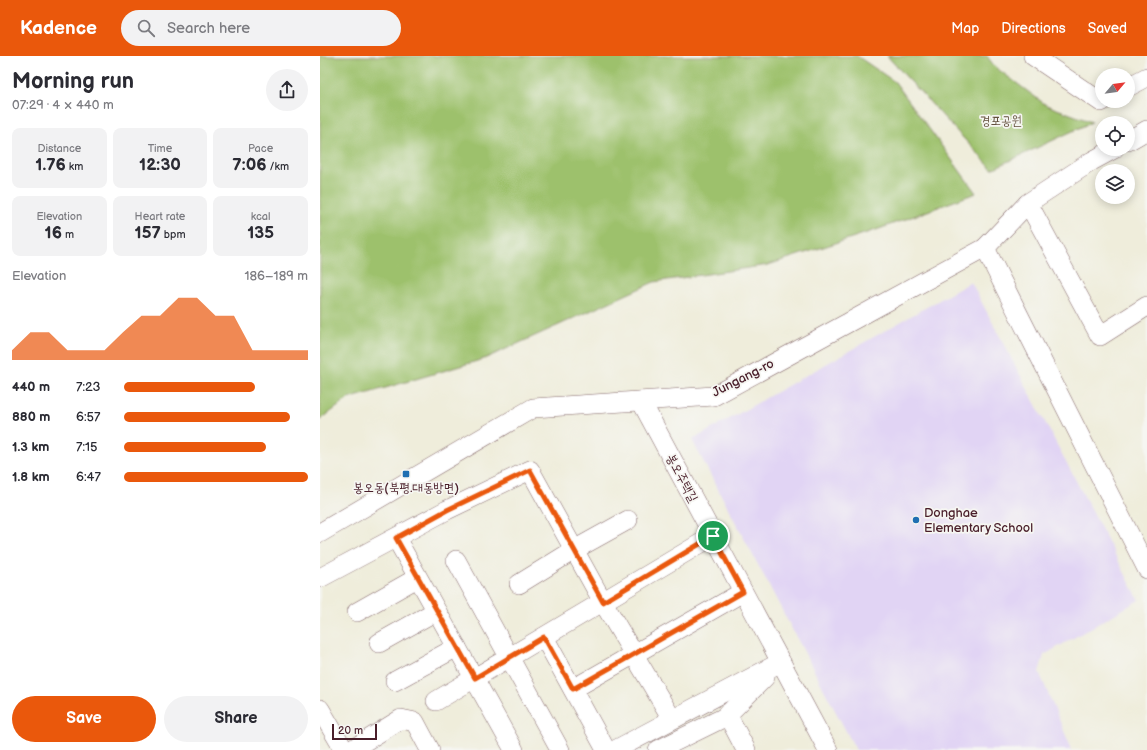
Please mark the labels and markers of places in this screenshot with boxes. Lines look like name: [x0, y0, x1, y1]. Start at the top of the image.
marker: 봉오동(북평.대동방면): [401, 469, 411, 479]
place label: 봉오동(북평.대동방면): [353, 480, 459, 496]
place label: Donghae Elementary School: [924, 505, 1033, 536]
marker: Donghae Elementary School: [911, 515, 921, 525]
pin: [696, 519, 730, 553]

